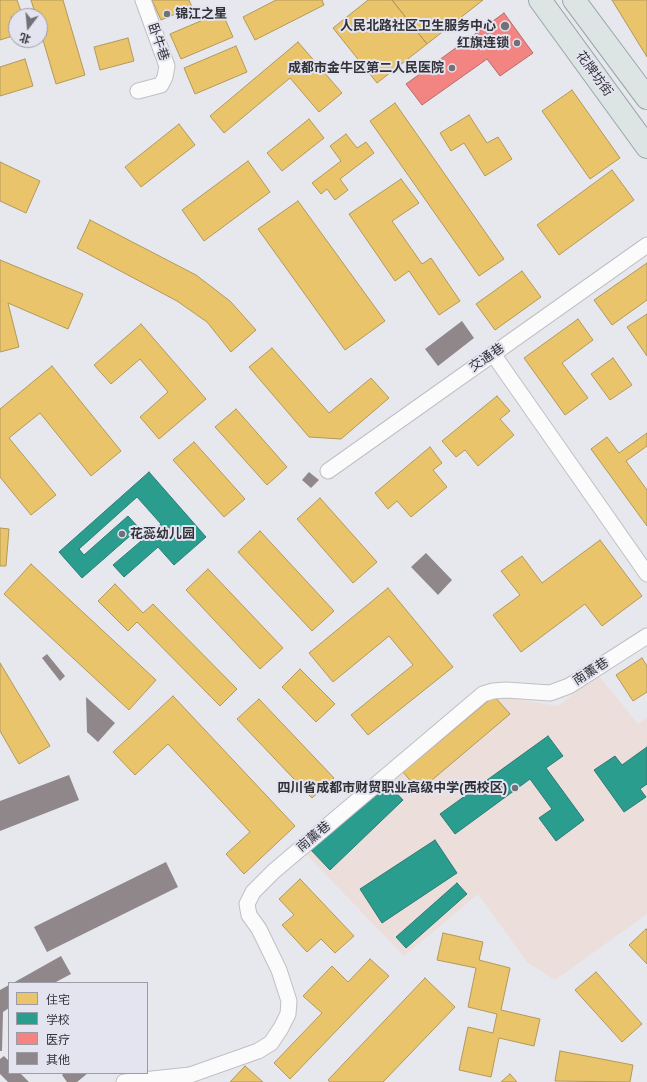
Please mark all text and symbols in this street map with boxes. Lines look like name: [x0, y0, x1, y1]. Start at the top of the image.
place label: 锦江之星: [175, 6, 227, 22]
north arrow: [8, 8, 48, 48]
marker: 锦江之星: [162, 9, 172, 19]
place label: 人民北路社区卫生服务中心: [340, 18, 496, 34]
marker: 人民北路社区卫生服务中心: [499, 20, 511, 32]
street label: 卧牛巷: [144, 21, 172, 63]
text: 北: [18, 31, 32, 46]
place label: 红旗连锁: [457, 35, 509, 51]
marker: 红旗连锁: [512, 38, 522, 48]
street label: 花牌坊街: [572, 48, 616, 100]
place label: 成都市金牛区第二人民医院: [288, 60, 444, 76]
marker: 成都市金牛区第二人民医院: [447, 63, 457, 73]
street label: 交通巷: [467, 340, 507, 376]
place label: 花蕊幼儿园: [130, 526, 195, 542]
marker: 花蕊幼儿园: [117, 529, 127, 539]
street label: 南薰巷: [570, 655, 612, 689]
place label: 四川省成都市财贸职业高级中学(西校区): [277, 780, 507, 796]
marker: 四川省成都市财贸职业高级中学(西校区): [510, 783, 520, 793]
street label: 南薰巷: [294, 818, 334, 856]
legend: [8, 982, 148, 1074]
text: 住宅: [46, 993, 70, 1007]
text: 学校: [46, 1013, 70, 1027]
text: 医疗: [46, 1033, 70, 1047]
text: 其他: [46, 1053, 70, 1067]

